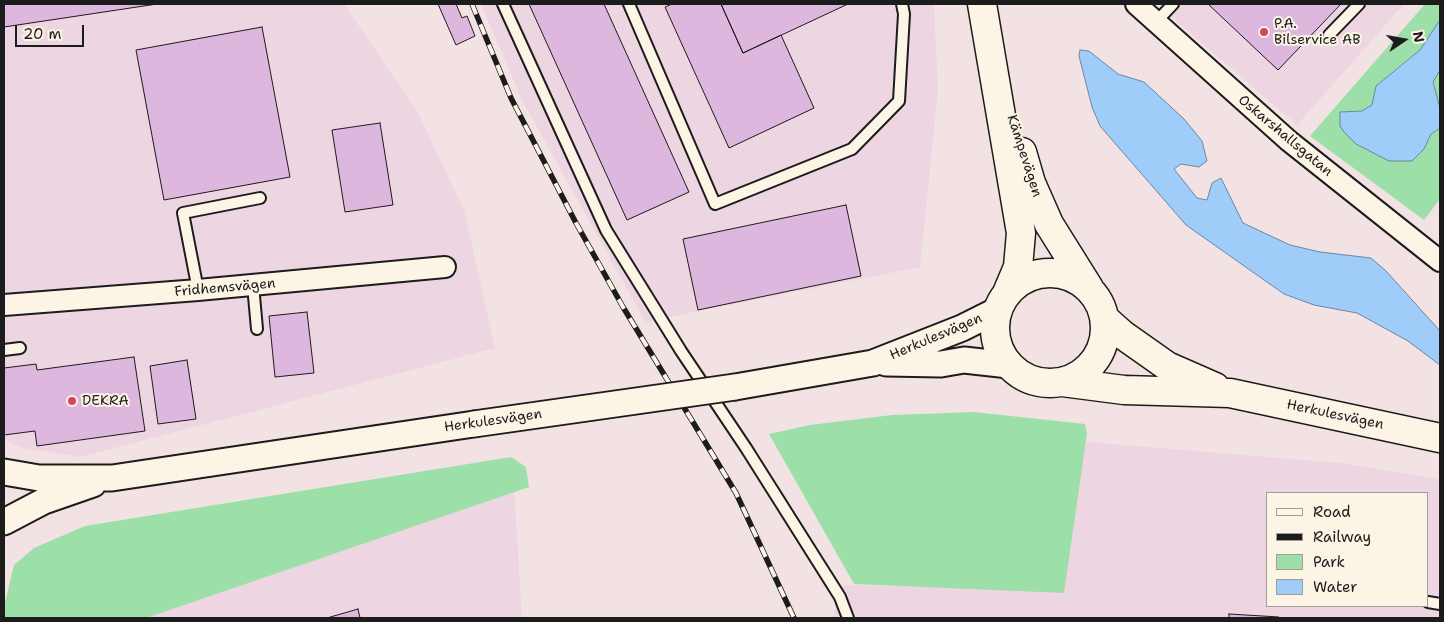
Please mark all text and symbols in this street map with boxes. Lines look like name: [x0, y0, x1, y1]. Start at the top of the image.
scale bar: [18, 15, 86, 47]
north arrow: [1379, 15, 1429, 65]
place label: P.A. Bilservice AB: [1274, 16, 1360, 48]
text: 20 m: [23, 24, 62, 44]
marker: P.A. Bilservice AB: [1258, 26, 1270, 38]
text: N: [1409, 30, 1429, 44]
street label: Oskarshallsgatan: [1234, 92, 1336, 180]
street label: Kämpevägen: [1003, 113, 1045, 199]
street label: Fridhemsvägen: [174, 275, 276, 301]
street label: Herkulesvägen: [887, 310, 985, 364]
place label: DEKRA: [82, 393, 129, 409]
marker: DEKRA: [66, 395, 78, 407]
street label: Herkulesvägen: [1285, 397, 1385, 433]
street label: Herkulesvägen: [443, 406, 543, 436]
legend: [1266, 492, 1429, 607]
text: Road: [1313, 502, 1351, 522]
text: Railway: [1313, 527, 1371, 547]
text: Park: [1313, 552, 1345, 572]
text: Water: [1313, 577, 1357, 597]

